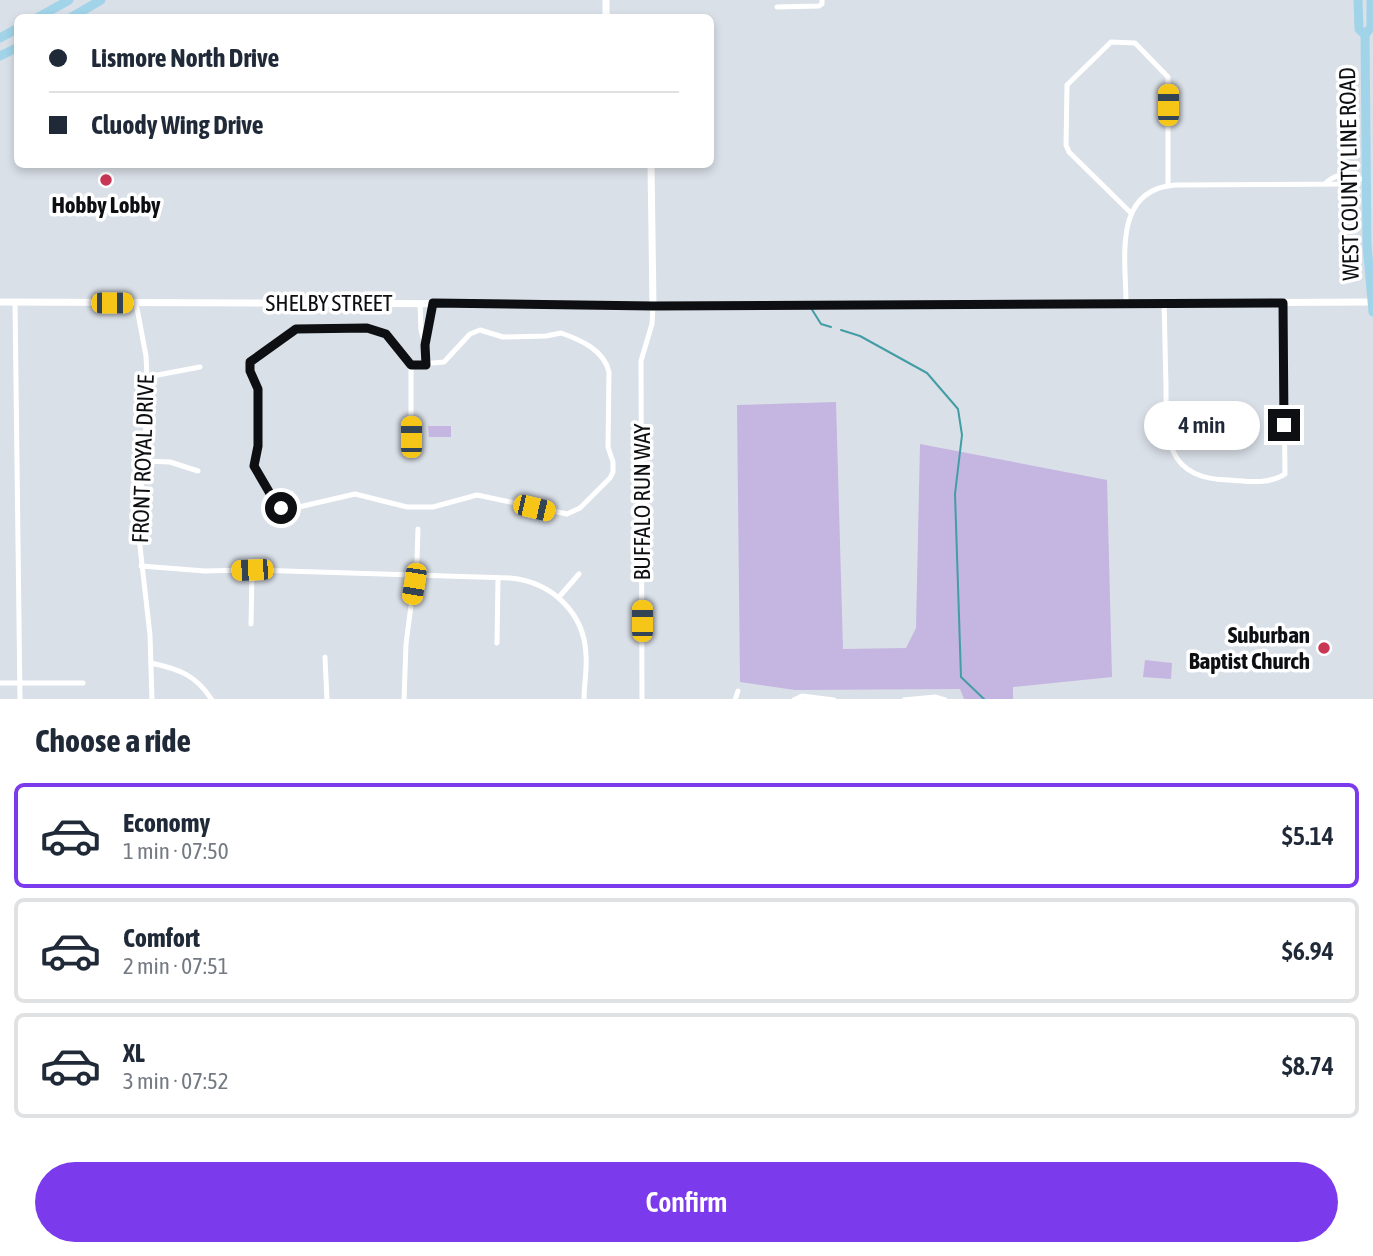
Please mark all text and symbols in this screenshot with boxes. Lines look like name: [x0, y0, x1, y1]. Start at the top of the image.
text: Lismore North Drive: [91, 43, 279, 73]
street label: WEST COUNTY LINE ROAD: [1334, 67, 1364, 281]
car: [1158, 84, 1179, 126]
text: Cluody Wing Drive: [91, 110, 264, 140]
marker: Hobby Lobby: [98, 172, 114, 188]
place label: Hobby Lobby: [51, 192, 161, 218]
street label: SHELBY STREET: [266, 290, 392, 316]
car: [92, 293, 134, 314]
street label: FRONT ROYAL DRIVE: [127, 374, 159, 544]
callout: 4 min: [1144, 400, 1260, 450]
route end: [1268, 409, 1300, 441]
text: 4 min: [1179, 412, 1225, 438]
car: [401, 416, 422, 458]
street label: BUFFALO RUN WAY: [629, 423, 655, 581]
route start: [265, 492, 297, 524]
car: [512, 493, 557, 523]
car: [231, 559, 274, 581]
car: [401, 562, 428, 606]
car: [632, 600, 653, 642]
place label: Suburban Baptist Church: [1189, 622, 1310, 674]
marker: Suburban Baptist Church: [1316, 640, 1332, 656]
text: Choose a ride: [35, 722, 191, 759]
icon: car: [39, 804, 102, 867]
text: Economy: [123, 808, 210, 838]
text: $5.14: [1282, 821, 1334, 851]
text: 1 min · 07:50: [123, 838, 229, 864]
icon: car: [39, 919, 102, 982]
text: Comfort: [123, 923, 200, 953]
text: $6.94: [1282, 936, 1334, 966]
text: 2 min · 07:51: [123, 953, 229, 979]
icon: car: [39, 1034, 102, 1097]
text: XL: [123, 1038, 145, 1068]
text: $8.74: [1282, 1051, 1334, 1081]
text: 3 min · 07:52: [123, 1068, 229, 1094]
button: Confirm: [35, 1162, 1338, 1242]

